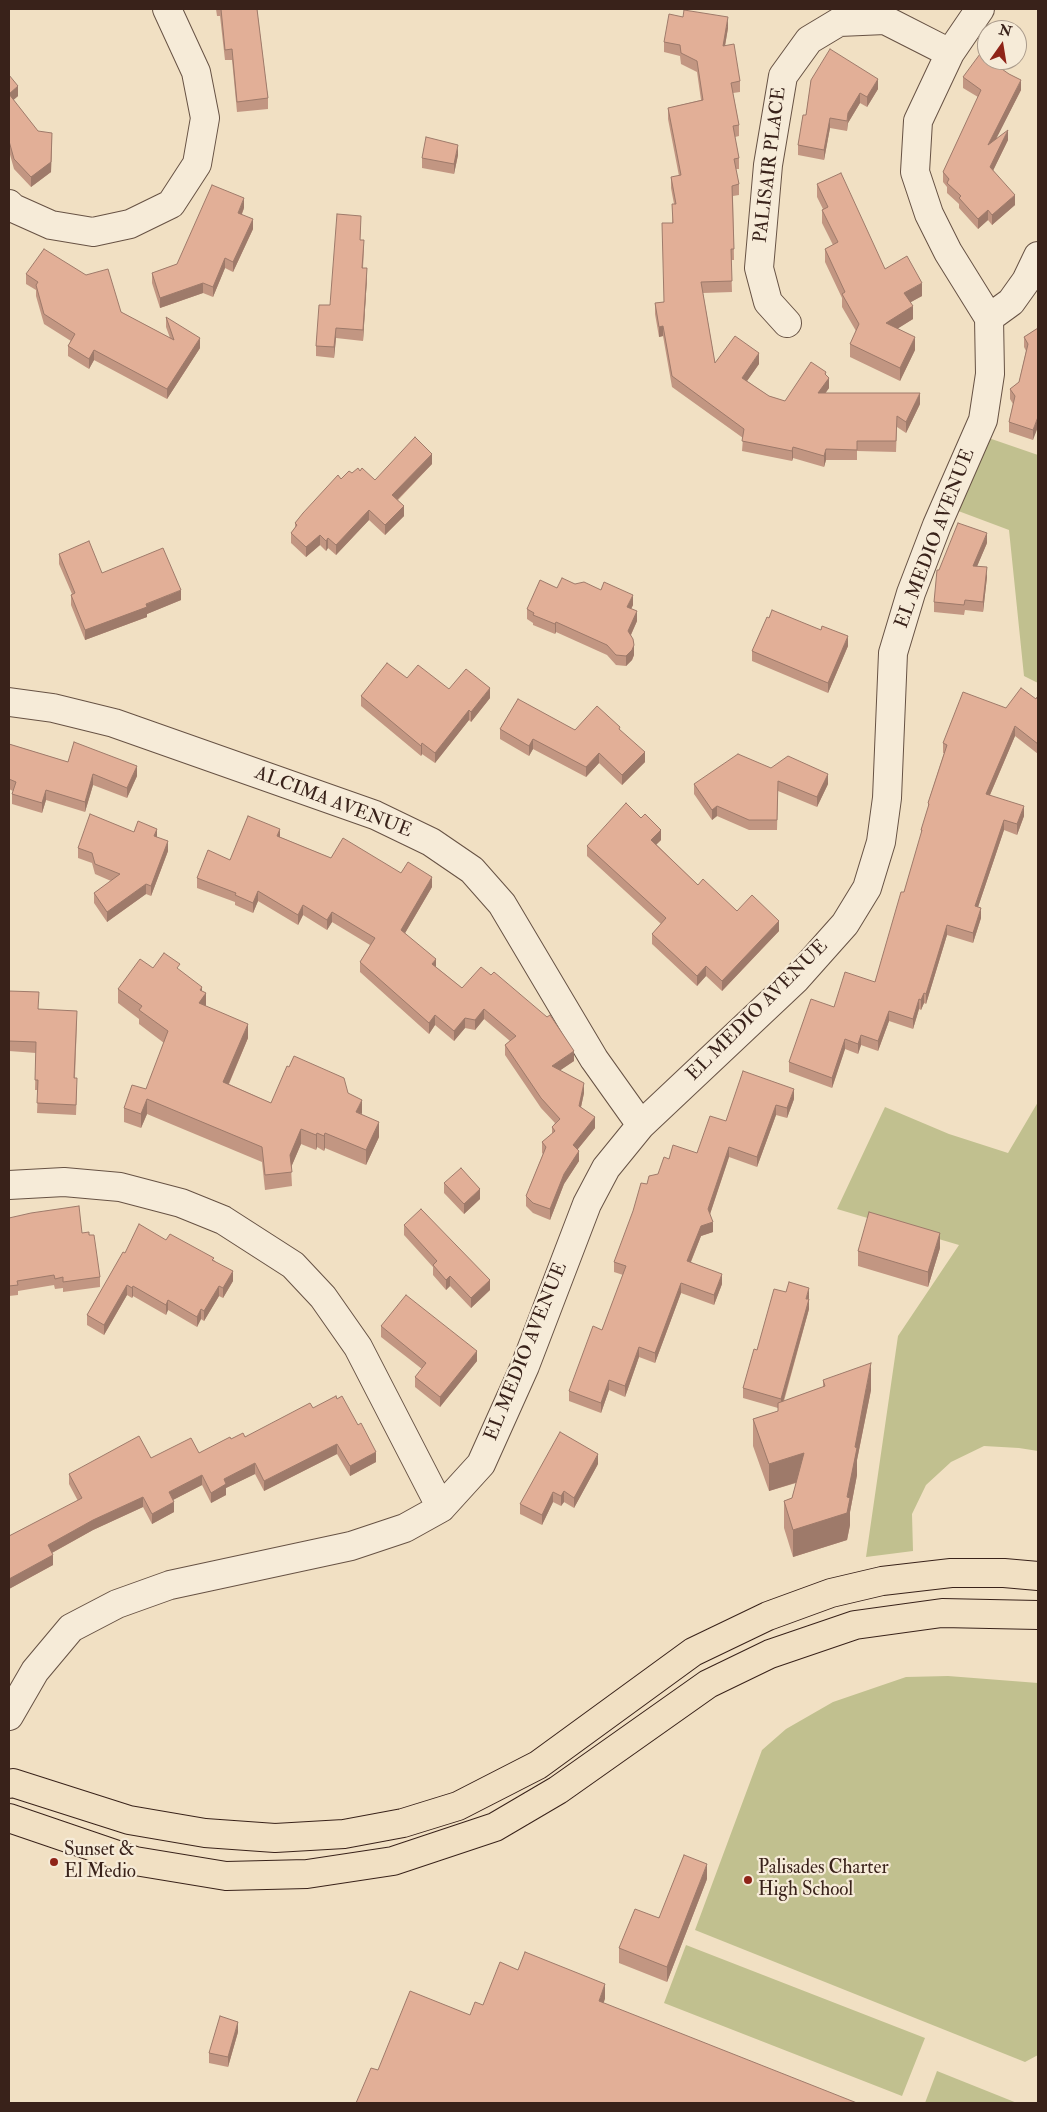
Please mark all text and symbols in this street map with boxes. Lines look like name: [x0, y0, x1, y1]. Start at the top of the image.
north arrow: [977, 20, 1027, 70]
text: N: [997, 21, 1013, 41]
street label: PALISAIR PLACE: [750, 86, 792, 244]
street label: EL MEDIO AVENUE: [891, 446, 981, 632]
street label: ALCIMA AVENUE: [251, 763, 415, 843]
street label: EL MEDIO AVENUE: [683, 936, 833, 1086]
street label: EL MEDIO AVENUE: [481, 1259, 573, 1445]
place label: Sunset & El Medio: [64, 1840, 136, 1884]
marker: Sunset & El Medio: [48, 1856, 60, 1868]
place label: Palisades Charter High School: [758, 1858, 888, 1902]
marker: Palisades Charter High School: [742, 1874, 754, 1886]

